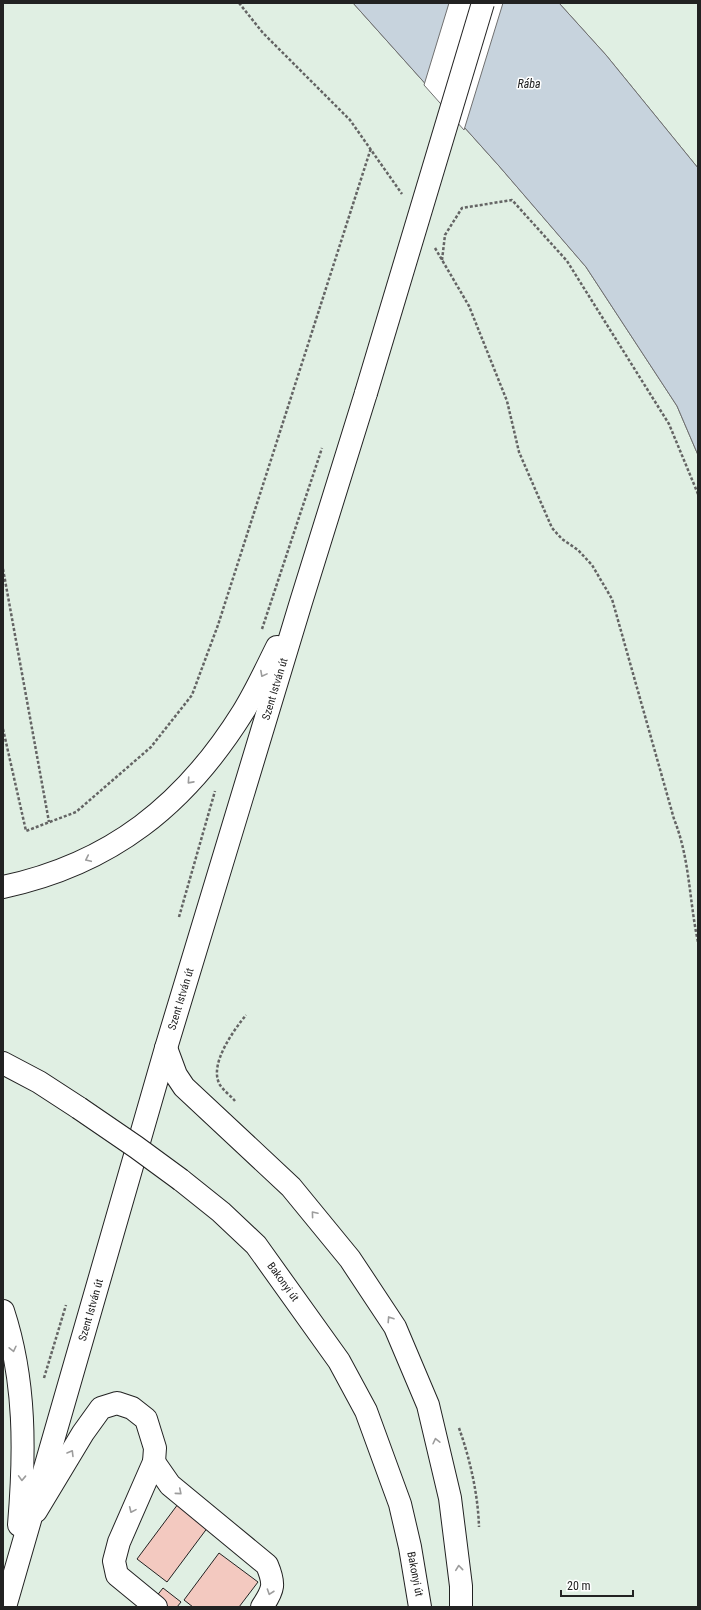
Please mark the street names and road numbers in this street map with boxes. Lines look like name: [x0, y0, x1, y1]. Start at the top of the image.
street label: Szent István út: [259, 656, 291, 722]
street label: Szent István út: [165, 966, 197, 1032]
street label: Bakonyi út: [264, 1260, 302, 1304]
street label: Szent István út: [76, 1277, 106, 1343]
street label: Bakonyi út: [404, 1551, 426, 1597]

